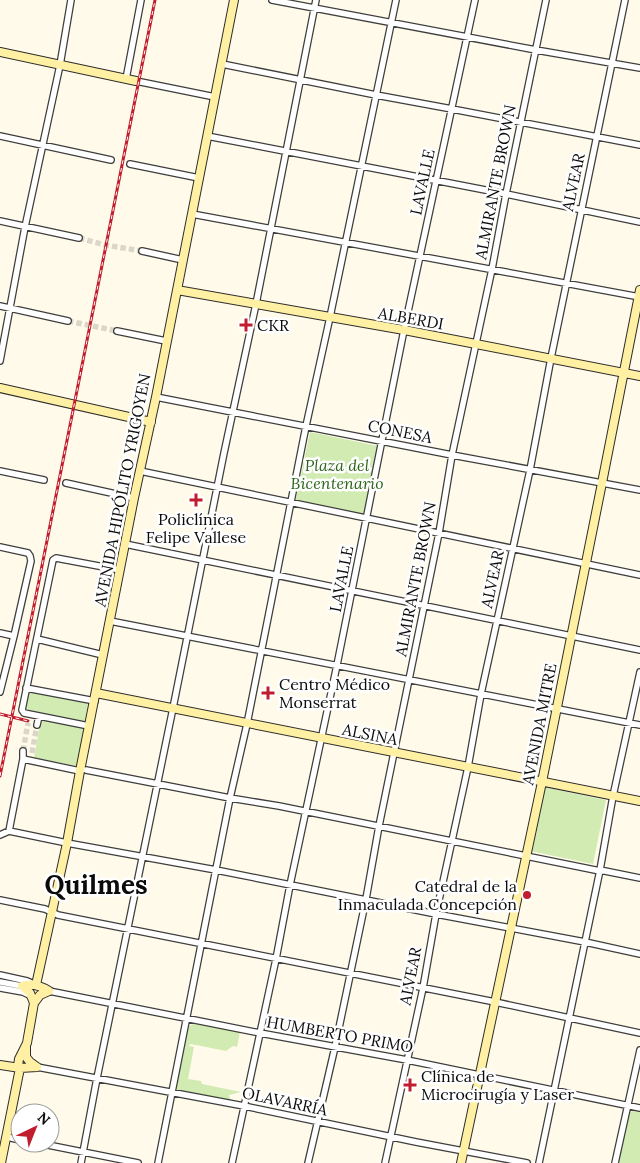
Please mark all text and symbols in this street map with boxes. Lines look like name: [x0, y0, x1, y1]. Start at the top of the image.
street label: ALMIRANTE BROWN: [470, 103, 520, 262]
street label: LAVALLE: [405, 147, 439, 217]
street label: ALVEAR: [557, 150, 589, 214]
street label: ALBERDI: [376, 302, 445, 334]
place label: CKR: [257, 315, 290, 335]
marker: CKR: [239, 318, 253, 332]
street label: AVENIDA HIPÓLITO YRIGOYEN: [89, 372, 154, 609]
street label: CONESA: [366, 415, 435, 447]
park label: Plaza del Bicentenario: [291, 455, 384, 493]
marker: Policlínica Felipe Vallese: [189, 493, 203, 507]
street label: ALMIRANTE BROWN: [390, 500, 440, 659]
place label: Policlínica Felipe Vallese: [146, 509, 246, 547]
street label: LAVALLE: [325, 544, 357, 614]
street label: ALVEAR: [476, 547, 508, 611]
street label: AVENIDA MITRE: [517, 661, 561, 788]
place label: Centro Médico Monserrat: [279, 674, 390, 712]
marker: Centro Médico Monserrat: [261, 686, 275, 700]
street label: ALSINA: [340, 719, 400, 749]
district label: Quilmes: [44, 868, 148, 901]
place label: Catedral de la Inmaculada Concepción: [338, 876, 517, 914]
marker: Catedral de la Inmaculada Concepción: [521, 889, 533, 901]
street label: ALVEAR: [394, 944, 426, 1008]
street label: HUMBERTO PRIMO: [265, 1011, 415, 1057]
place label: Clínica de Microcirugía y Laser: [421, 1066, 574, 1104]
marker: Clínica de Microcirugía y Laser: [403, 1078, 417, 1092]
street label: OLAVARRÍA: [241, 1082, 330, 1120]
north arrow: [10, 1103, 60, 1153]
text: N: [34, 1108, 54, 1129]

